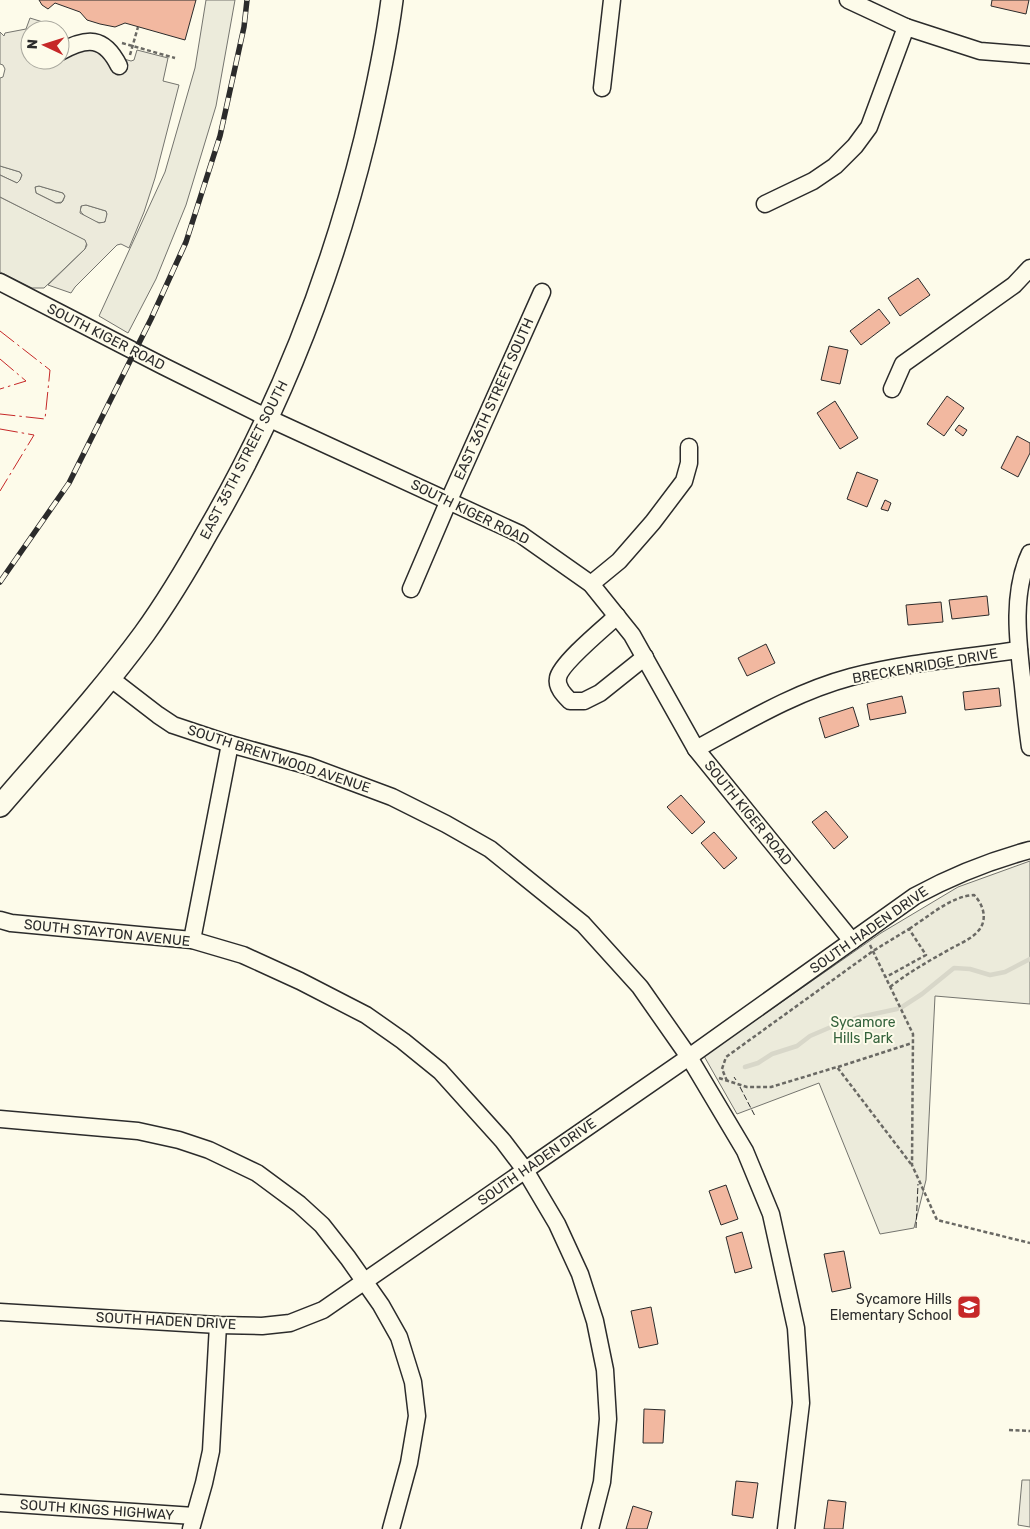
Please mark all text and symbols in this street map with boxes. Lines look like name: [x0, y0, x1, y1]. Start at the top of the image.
north arrow: [20, 20, 70, 70]
text: N: [24, 39, 41, 50]
street label: SOUTH KIGER ROAD: [44, 300, 168, 374]
street label: EAST 36TH STREET SOUTH: [451, 315, 537, 483]
street label: EAST 35TH STREET SOUTH: [196, 378, 292, 542]
street label: SOUTH KIGER ROAD: [408, 476, 532, 548]
street label: BRECKENRIDGE DRIVE: [851, 645, 999, 687]
street label: SOUTH BRENTWOOD AVENUE: [185, 721, 373, 797]
street label: SOUTH KIGER ROAD: [701, 757, 795, 869]
street label: SOUTH HADEN DRIVE: [807, 883, 931, 977]
street label: SOUTH STAYTON AVENUE: [23, 916, 191, 950]
park label: Sycamore Hills Park: [830, 1014, 896, 1047]
street label: SOUTH HADEN DRIVE: [475, 1115, 599, 1209]
place label: Sycamore Hills Elementary School: [830, 1291, 952, 1324]
school or university icon: Sycamore Hills Elementary School: [956, 1294, 982, 1320]
street label: SOUTH HADEN DRIVE: [95, 1309, 237, 1333]
street label: SOUTH KINGS HIGHWAY: [19, 1496, 175, 1524]

